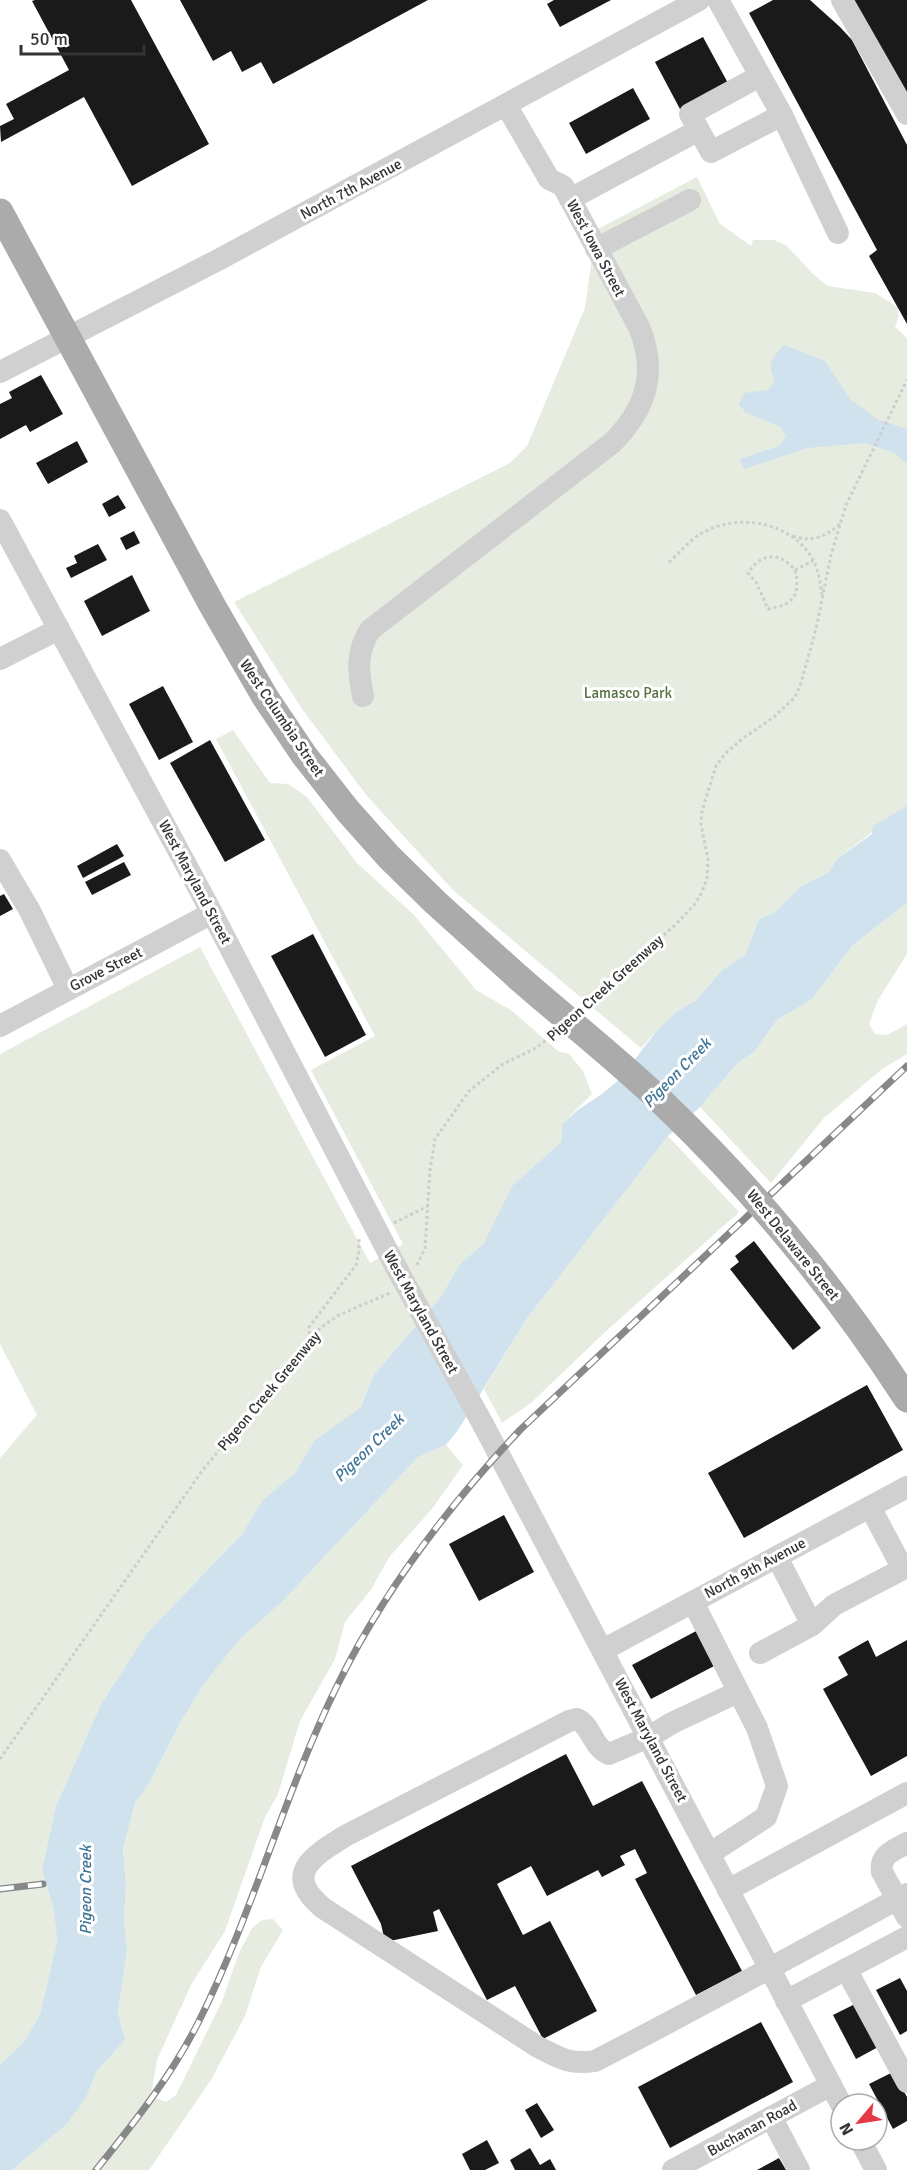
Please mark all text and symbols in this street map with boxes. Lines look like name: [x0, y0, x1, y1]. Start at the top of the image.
scale bar: [21, 18, 144, 56]
text: 50 m: [30, 28, 68, 50]
street label: North 7th Avenue: [297, 155, 405, 223]
street label: West Iowa Street: [563, 196, 629, 300]
street label: West Columbia Street: [236, 656, 328, 780]
park label: Lamasco Park: [584, 684, 673, 702]
street label: West Maryland Street: [155, 817, 235, 947]
street label: Pigeon Creek Greenway: [543, 931, 667, 1045]
street label: Grove Street: [67, 943, 145, 995]
water label: Pigeon Creek: [639, 1032, 717, 1112]
street label: West Delaware Street: [743, 1186, 843, 1304]
street label: West Maryland Street: [380, 1247, 462, 1377]
street label: Pigeon Creek Greenway: [214, 1328, 324, 1454]
water label: Pigeon Creek: [330, 1408, 410, 1486]
street label: North 9th Avenue: [701, 1534, 809, 1602]
street label: West Maryland Street: [611, 1675, 691, 1805]
water label: Pigeon Creek: [76, 1843, 96, 1935]
north arrow: [829, 2092, 889, 2152]
street label: Buchanan Road: [704, 2096, 800, 2160]
text: N: [835, 2119, 858, 2139]

